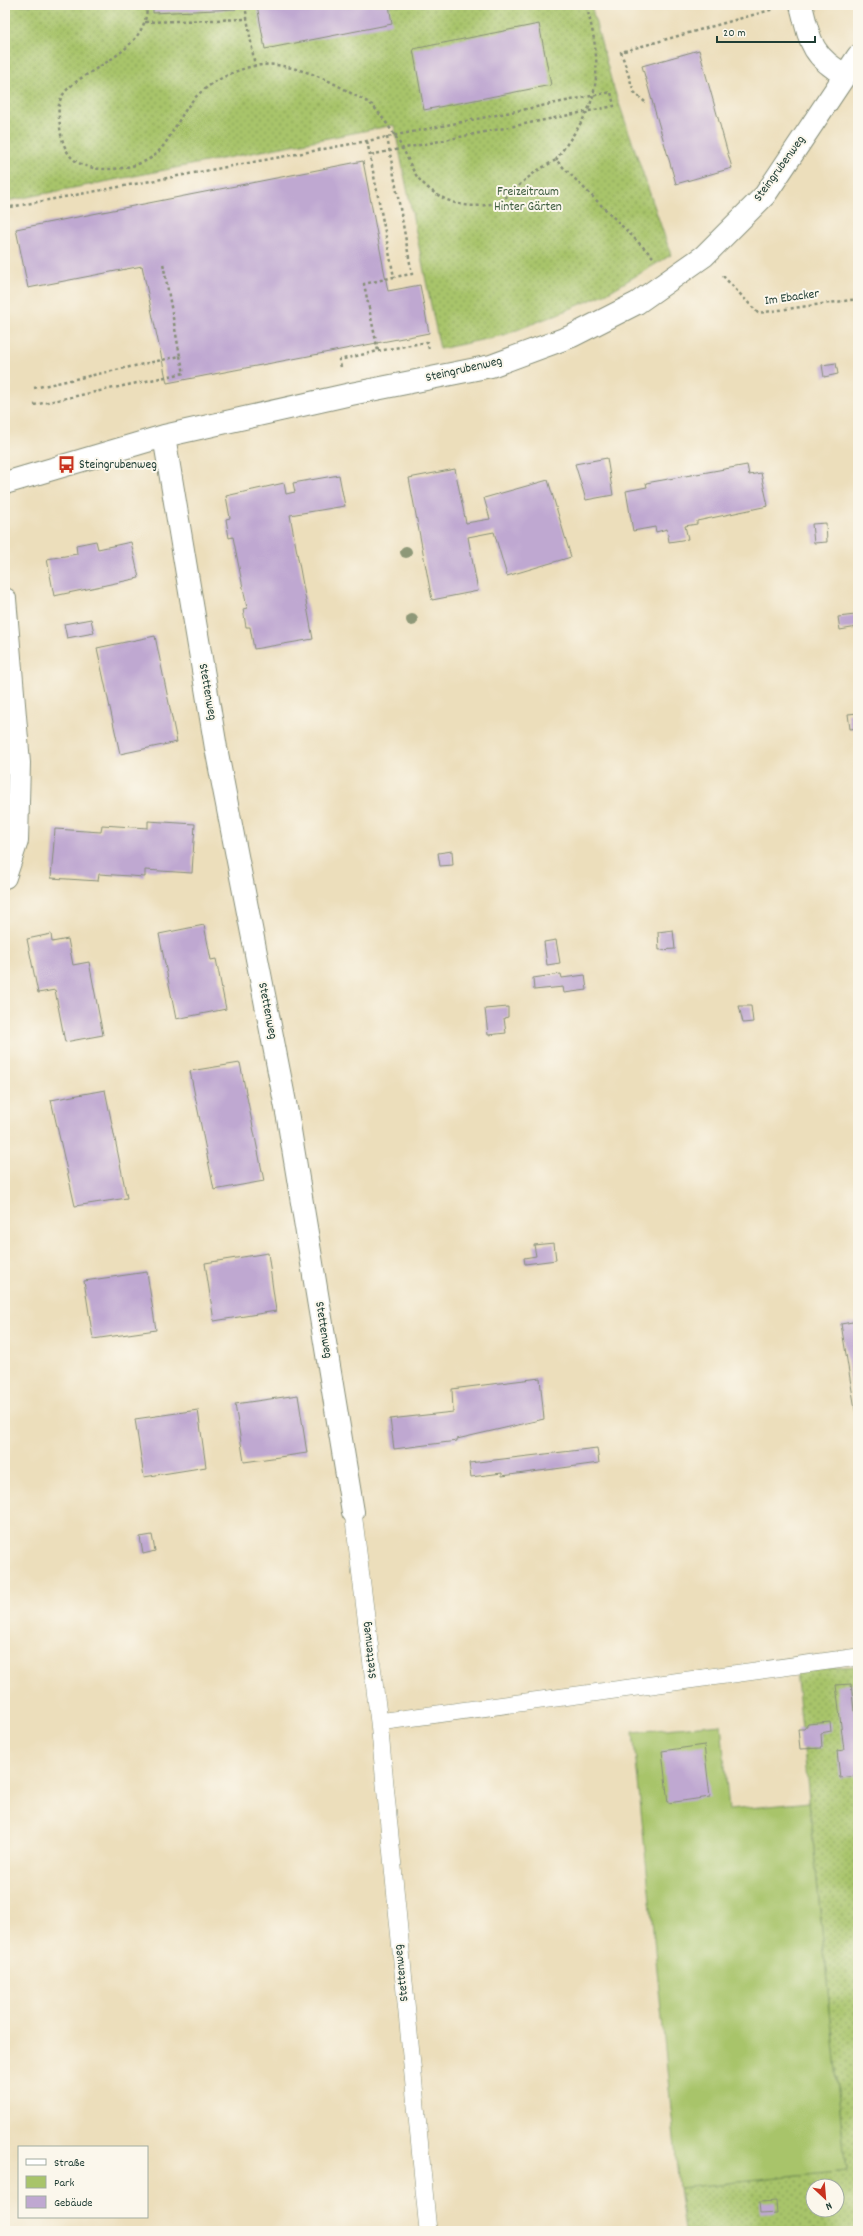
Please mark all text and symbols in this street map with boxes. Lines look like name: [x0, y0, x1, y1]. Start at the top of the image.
scale bar: [717, 18, 815, 44]
text: 20 m: [723, 25, 746, 42]
street label: Steingrubenweg: [749, 132, 811, 206]
park label: Freizeitraum Hinter Gärten: [494, 183, 562, 217]
street label: Im Ebacker: [764, 285, 821, 311]
street label: Steingrubenweg: [424, 352, 504, 388]
bus stop icon: Steingrubenweg: [56, 455, 76, 475]
place label: Steingrubenweg: [79, 456, 157, 475]
street label: Stettenweg: [193, 662, 221, 722]
street label: Stettenweg: [252, 981, 282, 1041]
street label: Stettenweg: [309, 1300, 337, 1360]
street label: Stettenweg: [357, 1620, 383, 1680]
street label: Stettenweg: [390, 1943, 414, 2003]
legend: [18, 2146, 148, 2218]
text: Straße: [54, 2155, 85, 2172]
text: Park: [54, 2175, 75, 2192]
north arrow: [805, 2178, 845, 2218]
text: Gebäude: [54, 2195, 93, 2212]
text: N: [822, 2197, 834, 2214]

